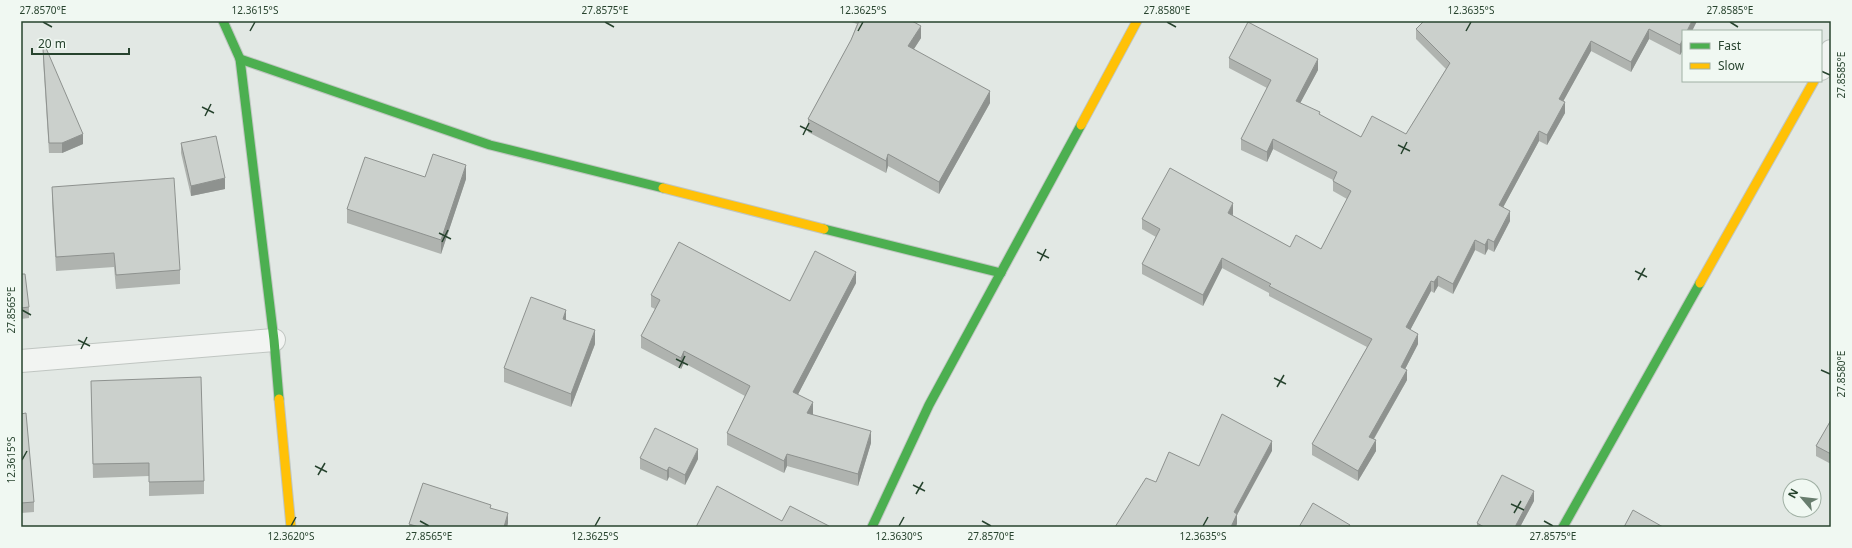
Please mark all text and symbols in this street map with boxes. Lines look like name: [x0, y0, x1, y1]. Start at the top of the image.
text: 27.8570°E: [20, 3, 66, 17]
text: 12.3615°S: [232, 3, 279, 17]
text: 27.8575°E: [582, 3, 628, 17]
text: 12.3625°S: [840, 3, 887, 17]
text: 27.8580°E: [1144, 3, 1190, 17]
text: 12.3635°S: [1448, 3, 1495, 17]
text: 27.8585°E: [1707, 3, 1753, 17]
scale bar: [32, 30, 129, 56]
legend: [1682, 30, 1822, 82]
text: 20 m: [38, 35, 66, 52]
text: Fast: [1718, 37, 1742, 54]
text: 27.8585°E: [1834, 52, 1848, 98]
text: Slow: [1718, 57, 1745, 74]
text: 27.8565°E: [4, 287, 18, 333]
text: 27.8580°E: [1834, 351, 1848, 397]
text: 12.3615°S: [4, 436, 18, 483]
north arrow: [1782, 478, 1822, 518]
text: N: [1784, 486, 1801, 501]
text: 12.3620°S: [268, 529, 315, 543]
text: 27.8565°E: [406, 529, 452, 543]
text: 12.3625°S: [572, 529, 619, 543]
text: 12.3630°S: [876, 529, 923, 543]
text: 27.8570°E: [968, 529, 1014, 543]
text: 12.3635°S: [1180, 529, 1227, 543]
text: 27.8575°E: [1530, 529, 1576, 543]

